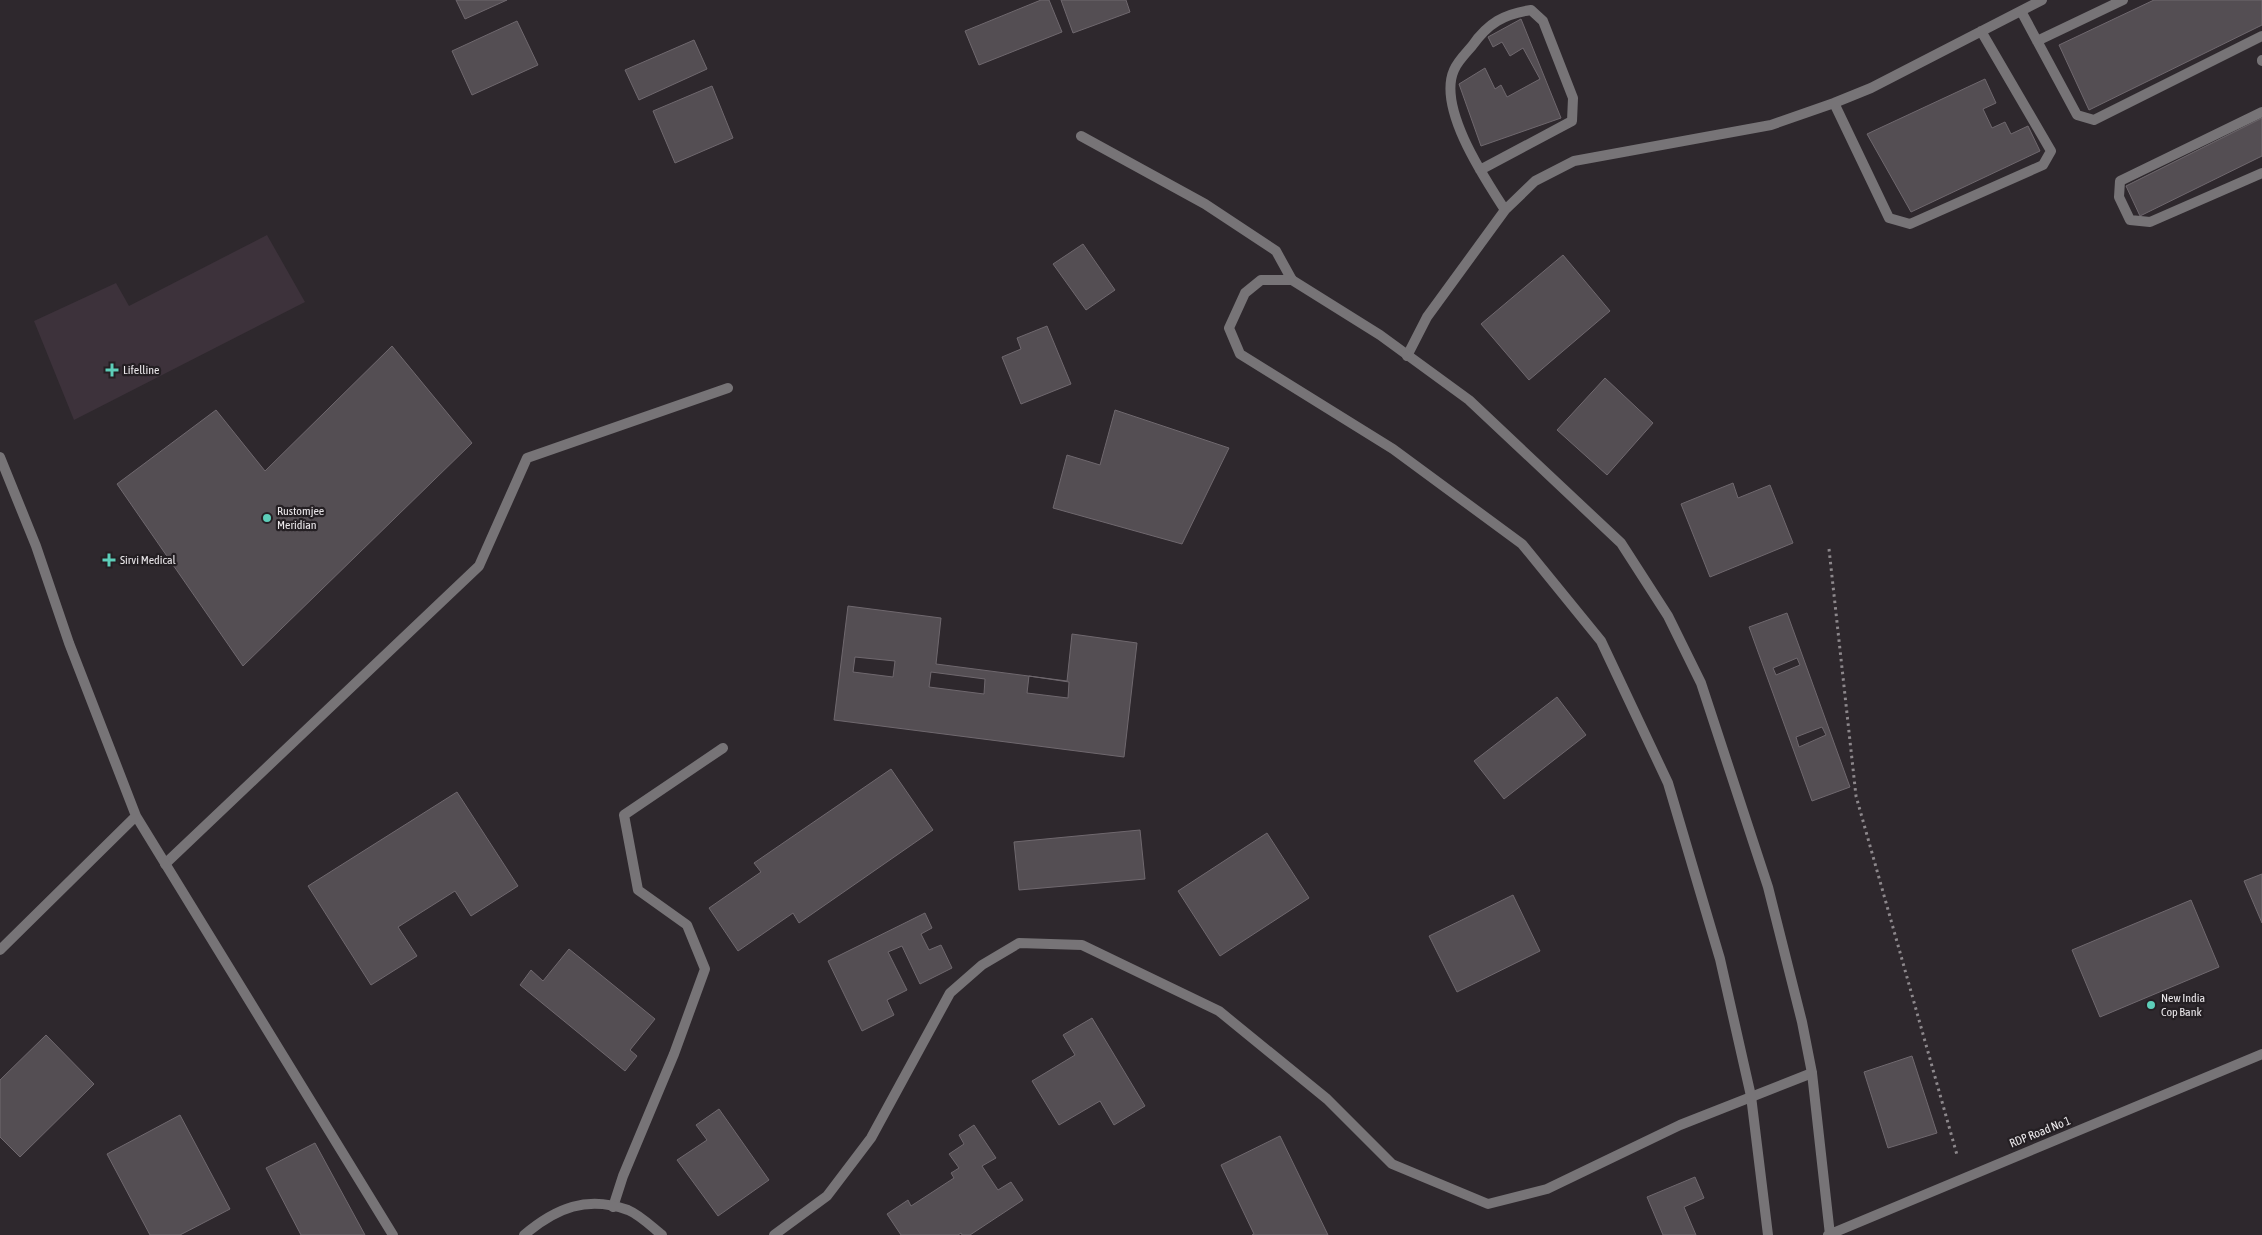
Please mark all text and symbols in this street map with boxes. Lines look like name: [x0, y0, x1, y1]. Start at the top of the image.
marker: Lifelline: [105, 363, 119, 377]
place label: Lifelline: [123, 363, 160, 377]
place label: Rustomjee Meridian: [277, 504, 324, 532]
marker: Rustomjee Meridian: [261, 512, 273, 524]
marker: Sirvi Medical: [102, 553, 116, 567]
place label: Sirvi Medical: [120, 553, 177, 567]
place label: New India Cop Bank: [2161, 991, 2205, 1019]
marker: New India Cop Bank: [2145, 999, 2157, 1011]
street label: RDP Road No 1: [2007, 1113, 2073, 1151]

